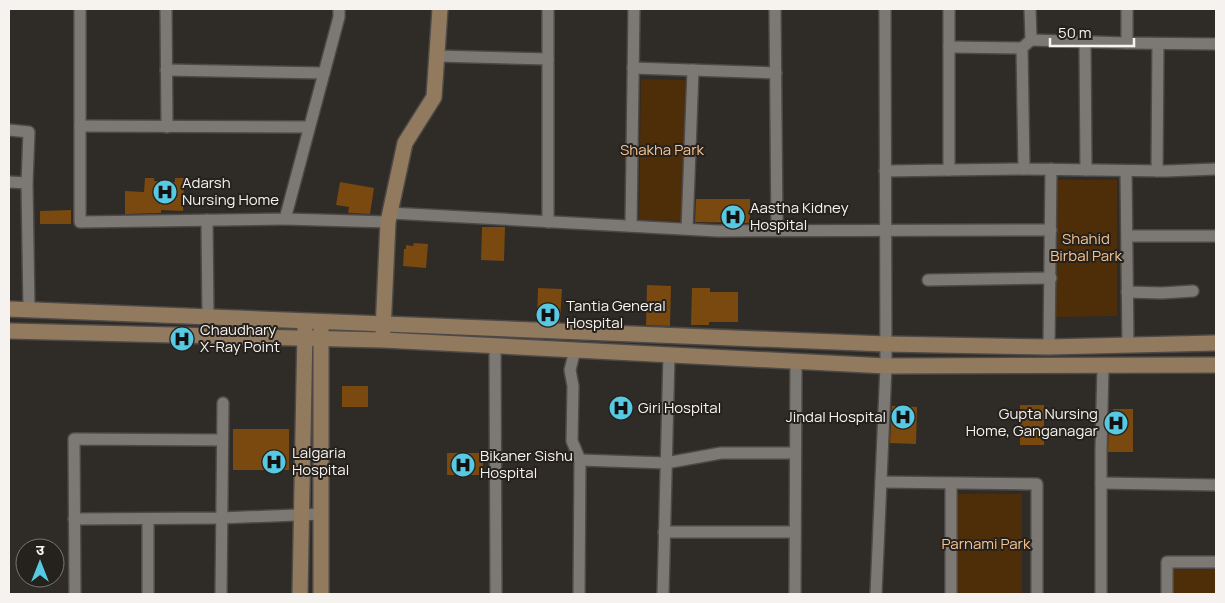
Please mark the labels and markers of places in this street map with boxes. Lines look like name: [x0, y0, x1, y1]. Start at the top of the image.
place label: Adarsh Nursing Home: [182, 172, 279, 210]
hospital icon: Adarsh Nursing Home: [152, 179, 178, 205]
place label: Aastha Kidney Hospital: [750, 197, 849, 235]
hospital icon: Aastha Kidney Hospital: [720, 204, 746, 230]
place label: Tantia General Hospital: [566, 295, 666, 333]
hospital icon: Tantia General Hospital: [535, 302, 561, 328]
place label: Chaudhary X-Ray Point: [200, 319, 280, 357]
hospital icon: Chaudhary X-Ray Point: [169, 326, 195, 352]
hospital icon: Giri Hospital: [608, 395, 634, 421]
place label: Giri Hospital: [638, 397, 721, 418]
place label: Gupta Nursing Home, Ganganagar: [966, 403, 1099, 441]
hospital icon: Jindal Hospital: [890, 404, 916, 430]
place label: Jindal Hospital: [786, 406, 886, 427]
hospital icon: Gupta Nursing Home, Ganganagar: [1103, 410, 1129, 436]
place label: Lalgaria Hospital: [292, 442, 349, 480]
place label: Bikaner Sishu Hospital: [480, 445, 573, 483]
hospital icon: Lalgaria Hospital: [261, 449, 287, 475]
hospital icon: Bikaner Sishu Hospital: [450, 452, 476, 478]

